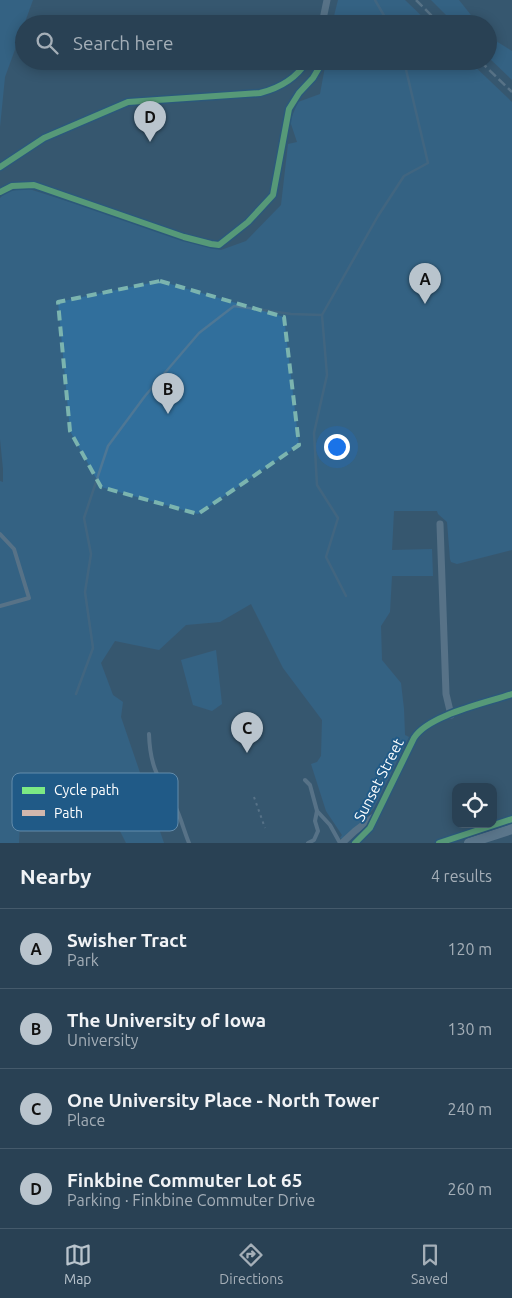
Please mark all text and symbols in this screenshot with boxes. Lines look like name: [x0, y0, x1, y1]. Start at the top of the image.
search box: [15, 15, 497, 70]
icon: search: [33, 29, 61, 57]
text: Search here: [73, 32, 173, 54]
pin: D: [134, 101, 166, 142]
pin: A: [409, 263, 441, 304]
pin: B: [152, 373, 184, 414]
your location: [324, 434, 350, 460]
pin: C: [231, 712, 263, 753]
street label: Sunset Street: [350, 735, 407, 824]
legend: [12, 773, 178, 831]
text: Cycle path: [54, 782, 119, 798]
map controls: [452, 783, 497, 828]
button: locate: [452, 783, 497, 828]
text: Path: [54, 805, 83, 821]
text: Nearby: [20, 864, 91, 888]
text: 4 results: [431, 867, 492, 885]
text: Swisher Tract: [67, 929, 187, 951]
text: A: [30, 940, 42, 958]
text: 120 m: [447, 940, 492, 958]
text: Park: [67, 951, 99, 969]
text: The University of Iowa: [67, 1009, 266, 1031]
text: B: [31, 1020, 41, 1038]
text: 130 m: [447, 1020, 492, 1038]
text: University: [67, 1031, 138, 1049]
text: One University Place - North Tower: [67, 1089, 379, 1111]
text: C: [31, 1100, 41, 1118]
text: 240 m: [447, 1100, 492, 1118]
text: Place: [67, 1111, 105, 1129]
text: Finkbine Commuter Lot 65: [67, 1169, 302, 1191]
text: D: [30, 1180, 42, 1198]
text: 260 m: [447, 1180, 492, 1198]
text: Parking · Finkbine Commuter Drive: [67, 1191, 315, 1209]
tab: Map: [64, 1241, 92, 1287]
tab: Directions: [219, 1241, 283, 1287]
tab: Saved: [411, 1241, 448, 1287]

